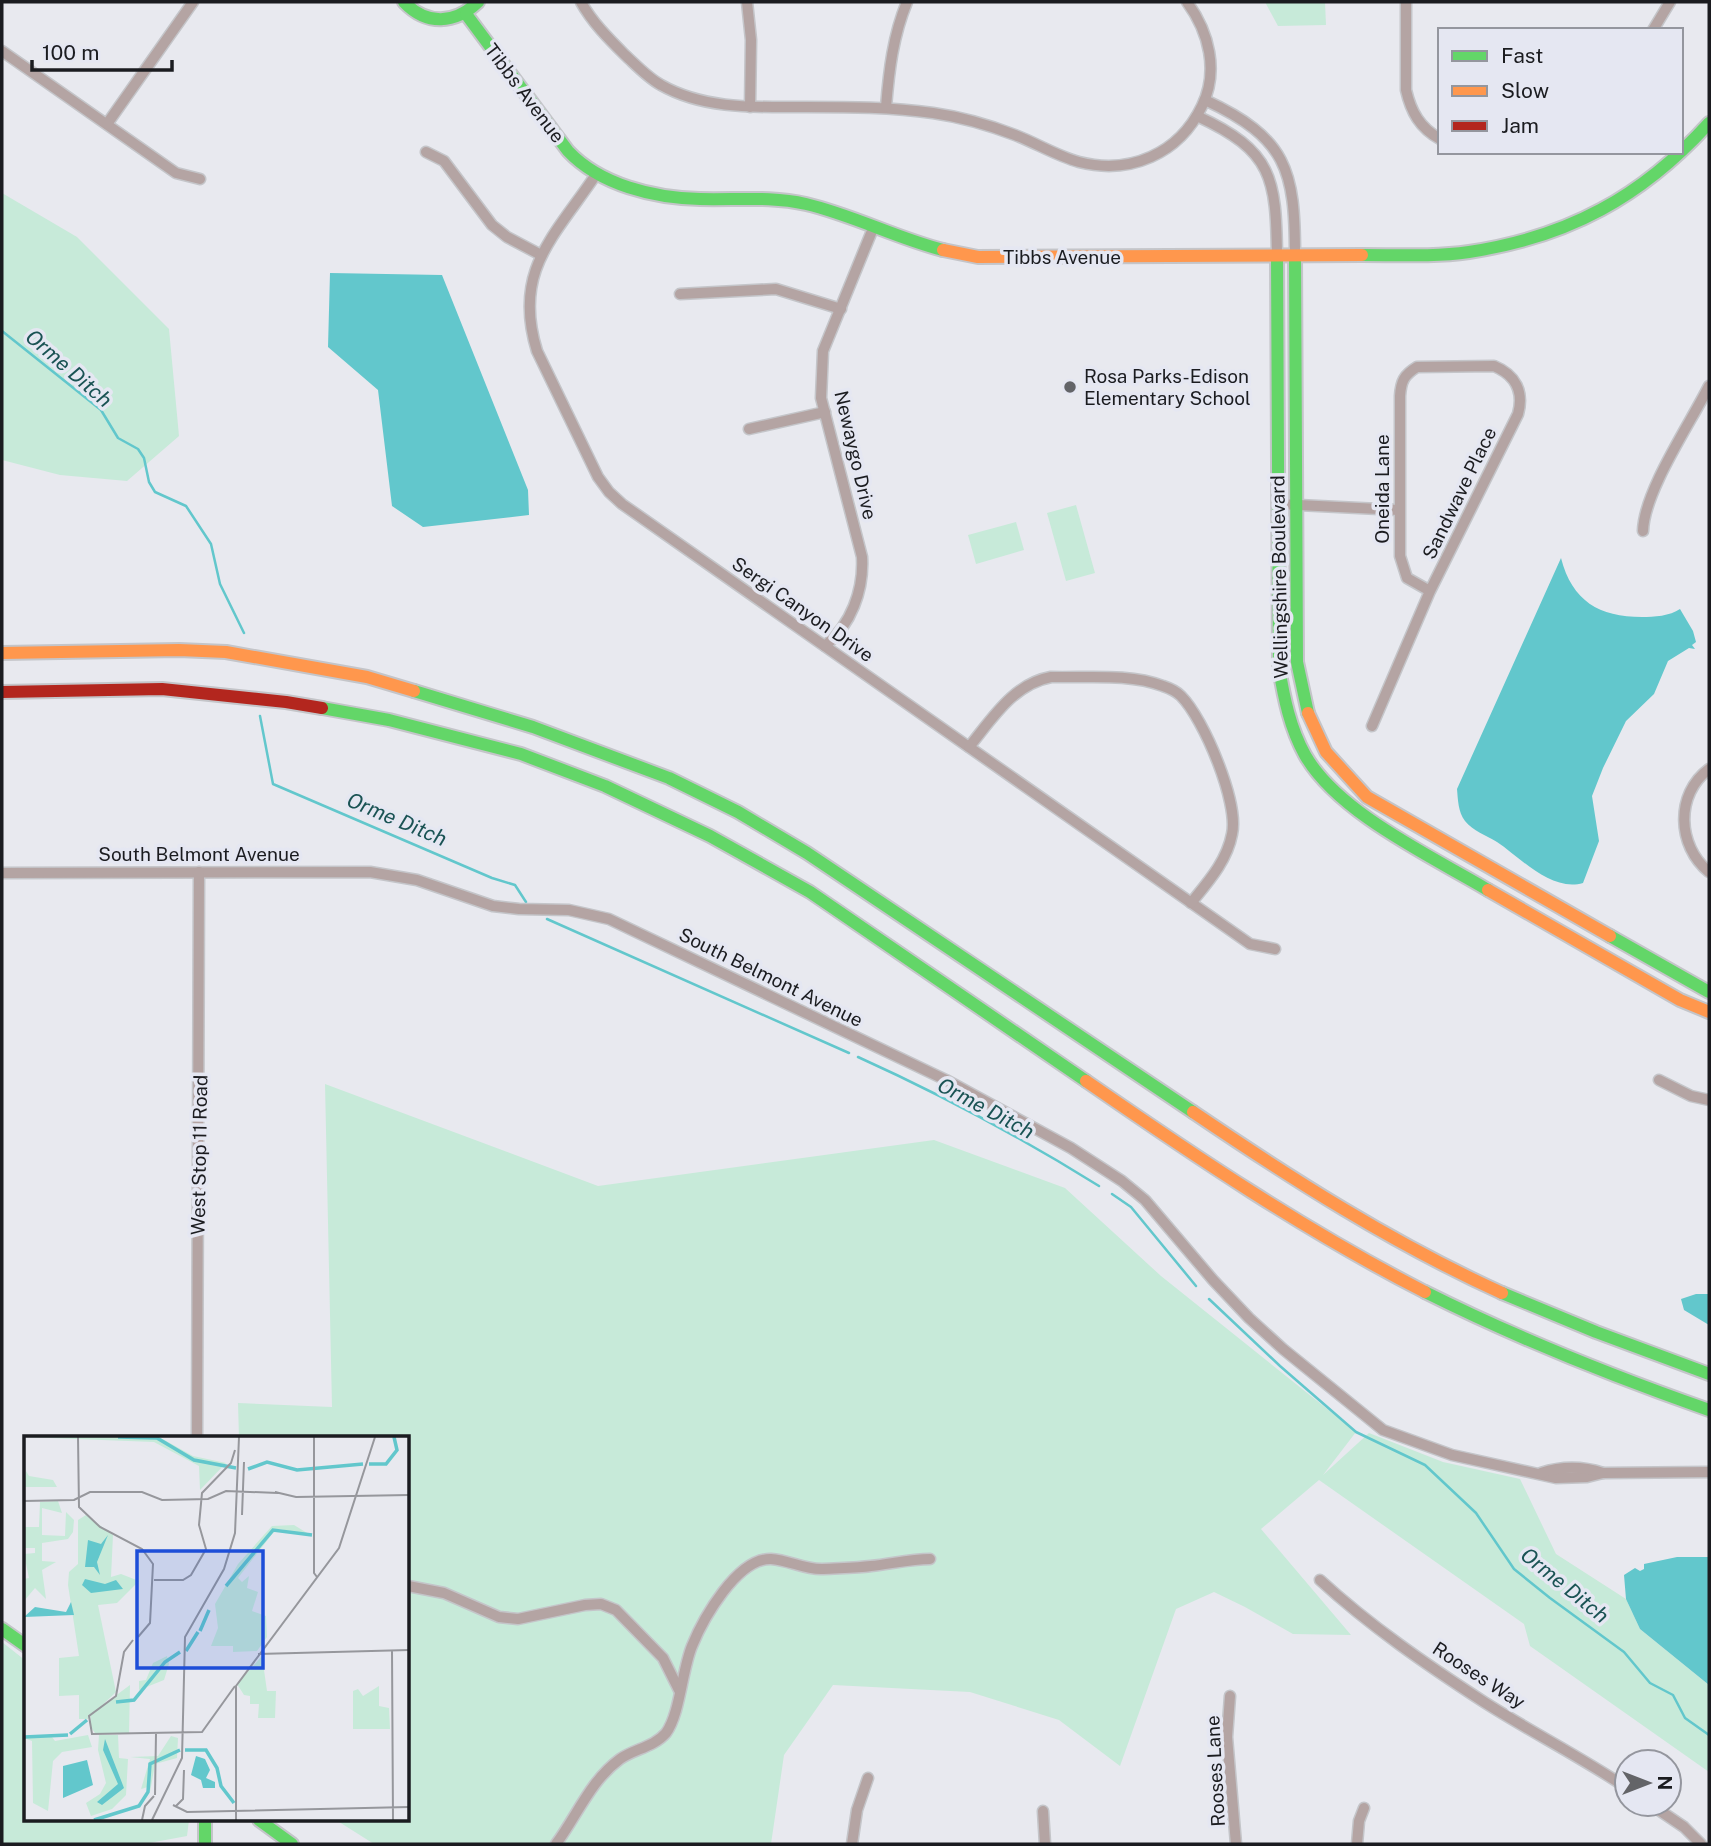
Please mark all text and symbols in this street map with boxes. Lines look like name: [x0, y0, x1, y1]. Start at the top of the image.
scale bar: [32, 28, 172, 72]
legend: [1438, 28, 1683, 154]
street label: Tibbs Avenue: [481, 39, 569, 147]
text: 100 m: [42, 40, 99, 65]
text: Fast: [1501, 43, 1543, 68]
text: Slow: [1501, 78, 1549, 103]
text: Jam: [1501, 113, 1539, 138]
street label: Tibbs Avenue: [1003, 246, 1121, 268]
water label: Orme Ditch: [21, 324, 117, 412]
place label: Rosa Parks-Edison Elementary School: [1084, 365, 1251, 409]
marker: Rosa Parks-Edison Elementary School: [1062, 379, 1078, 395]
street label: Newaygo Drive: [830, 388, 882, 522]
street label: Sandwave Place: [1418, 423, 1500, 563]
street label: Oneida Lane: [1371, 434, 1393, 544]
street label: Wellingshire Boulevard: [1266, 475, 1292, 679]
street label: Sergi Canyon Drive: [728, 552, 878, 666]
water label: Orme Ditch: [343, 787, 451, 851]
street label: South Belmont Avenue: [98, 843, 300, 865]
street label: South Belmont Avenue: [676, 923, 866, 1031]
water label: Orme Ditch: [933, 1072, 1039, 1144]
street label: West Stop 11 Road: [187, 1075, 211, 1235]
inset map: [24, 1436, 410, 1822]
water label: Orme Ditch: [1516, 1542, 1614, 1628]
street label: Rooses Way: [1429, 1637, 1529, 1713]
street label: Rooses Lane: [1201, 1715, 1229, 1827]
north arrow: [1613, 1748, 1683, 1818]
text: N: [1654, 1776, 1676, 1790]

